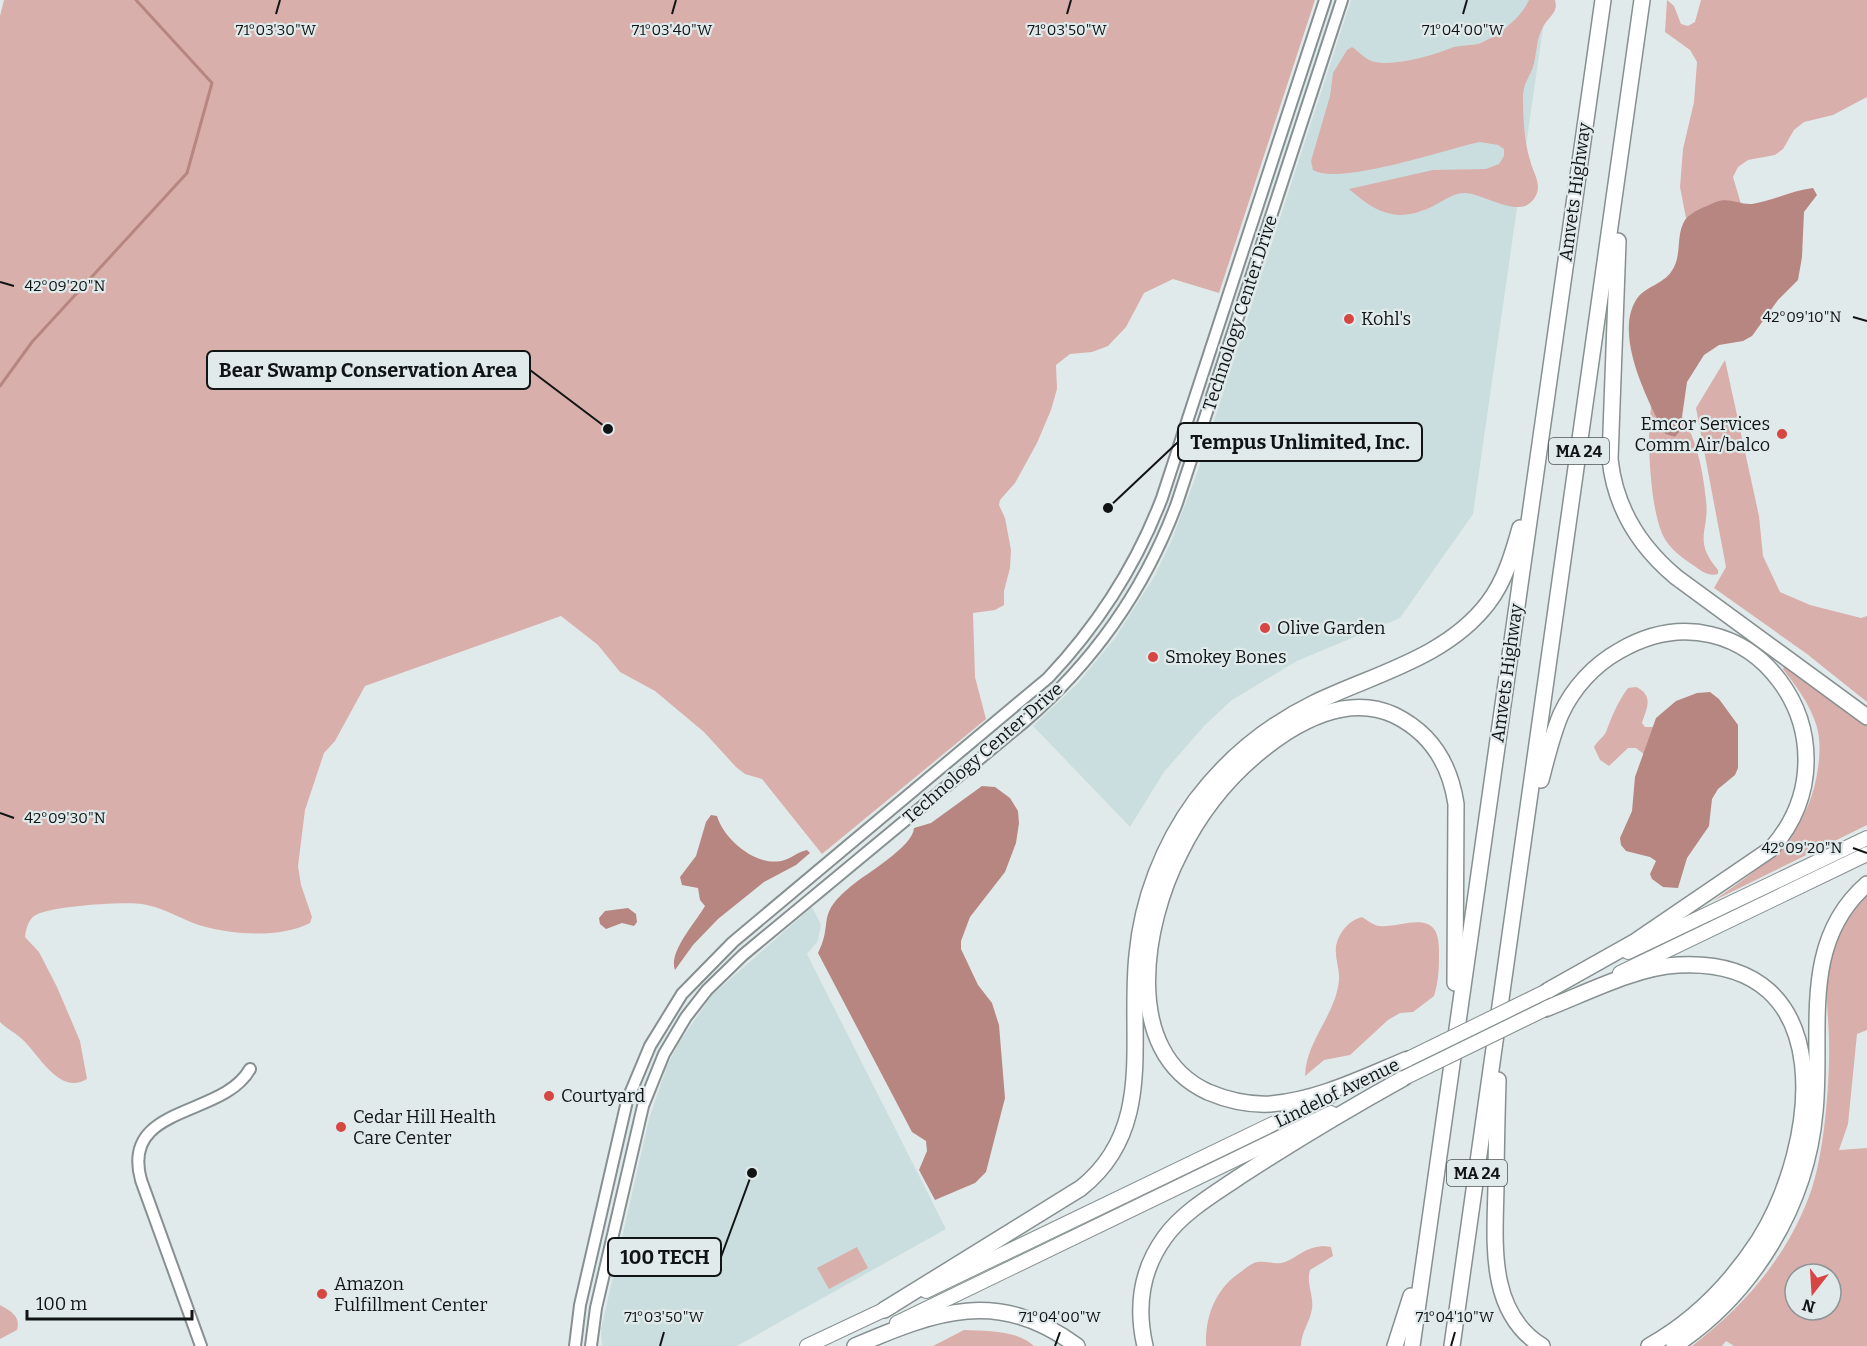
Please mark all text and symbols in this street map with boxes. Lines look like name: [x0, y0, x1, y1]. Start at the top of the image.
text: 71°03'30"W: [236, 21, 317, 39]
text: 71°03'40"W: [632, 21, 713, 39]
text: 71°03'50"W: [1027, 21, 1108, 39]
text: 71°04'00"W: [1422, 21, 1505, 39]
street label: Amvets Highway: [1554, 121, 1596, 263]
street label: Technology Center Drive: [1198, 212, 1282, 414]
text: 42°09'20"N: [25, 277, 106, 295]
place label: Kohl's: [1361, 308, 1411, 330]
text: 42°09'10"N: [1763, 308, 1842, 326]
marker: Kohl's: [1342, 312, 1356, 326]
callout: Bear Swamp Conservation Area: [207, 351, 530, 389]
text: Bear Swamp Conservation Area: [219, 358, 517, 382]
place label: Emcor Services Comm Air/balco: [1635, 413, 1770, 456]
callout: Tempus Unlimited, Inc.: [1178, 423, 1422, 461]
marker: Emcor Services Comm Air/balco: [1775, 427, 1789, 441]
text: Tempus Unlimited, Inc.: [1190, 430, 1410, 454]
road number: MA 24: [1549, 438, 1609, 464]
street label: Amvets Highway: [1486, 602, 1528, 744]
place label: Olive Garden: [1277, 617, 1386, 639]
marker: Olive Garden: [1258, 621, 1272, 635]
place label: Smokey Bones: [1165, 646, 1287, 668]
marker: Smokey Bones: [1146, 650, 1160, 664]
street label: Technology Center Drive: [899, 678, 1067, 828]
text: 42°09'30"N: [24, 809, 106, 827]
text: 42°09'20"N: [1762, 839, 1843, 857]
street label: Lindelof Avenue: [1271, 1053, 1403, 1133]
place label: Courtyard: [561, 1085, 645, 1107]
marker: Courtyard: [542, 1089, 556, 1103]
place label: Cedar Hill Health Care Center: [353, 1106, 496, 1149]
marker: Cedar Hill Health Care Center: [334, 1120, 348, 1134]
road number: MA 24: [1447, 1160, 1507, 1186]
callout: 100 TECH: [608, 1238, 721, 1276]
text: 100 TECH: [620, 1245, 710, 1269]
north arrow: [1783, 1262, 1843, 1322]
place label: Amazon Fulfillment Center: [334, 1273, 487, 1316]
scale bar: [27, 1283, 192, 1321]
marker: Amazon Fulfillment Center: [315, 1287, 329, 1301]
text: 100 m: [36, 1293, 87, 1315]
text: N: [1800, 1295, 1817, 1317]
text: 71°03'50"W: [624, 1308, 705, 1326]
text: 71°04'00"W: [1019, 1308, 1102, 1326]
text: 71°04'10"W: [1416, 1308, 1495, 1326]

